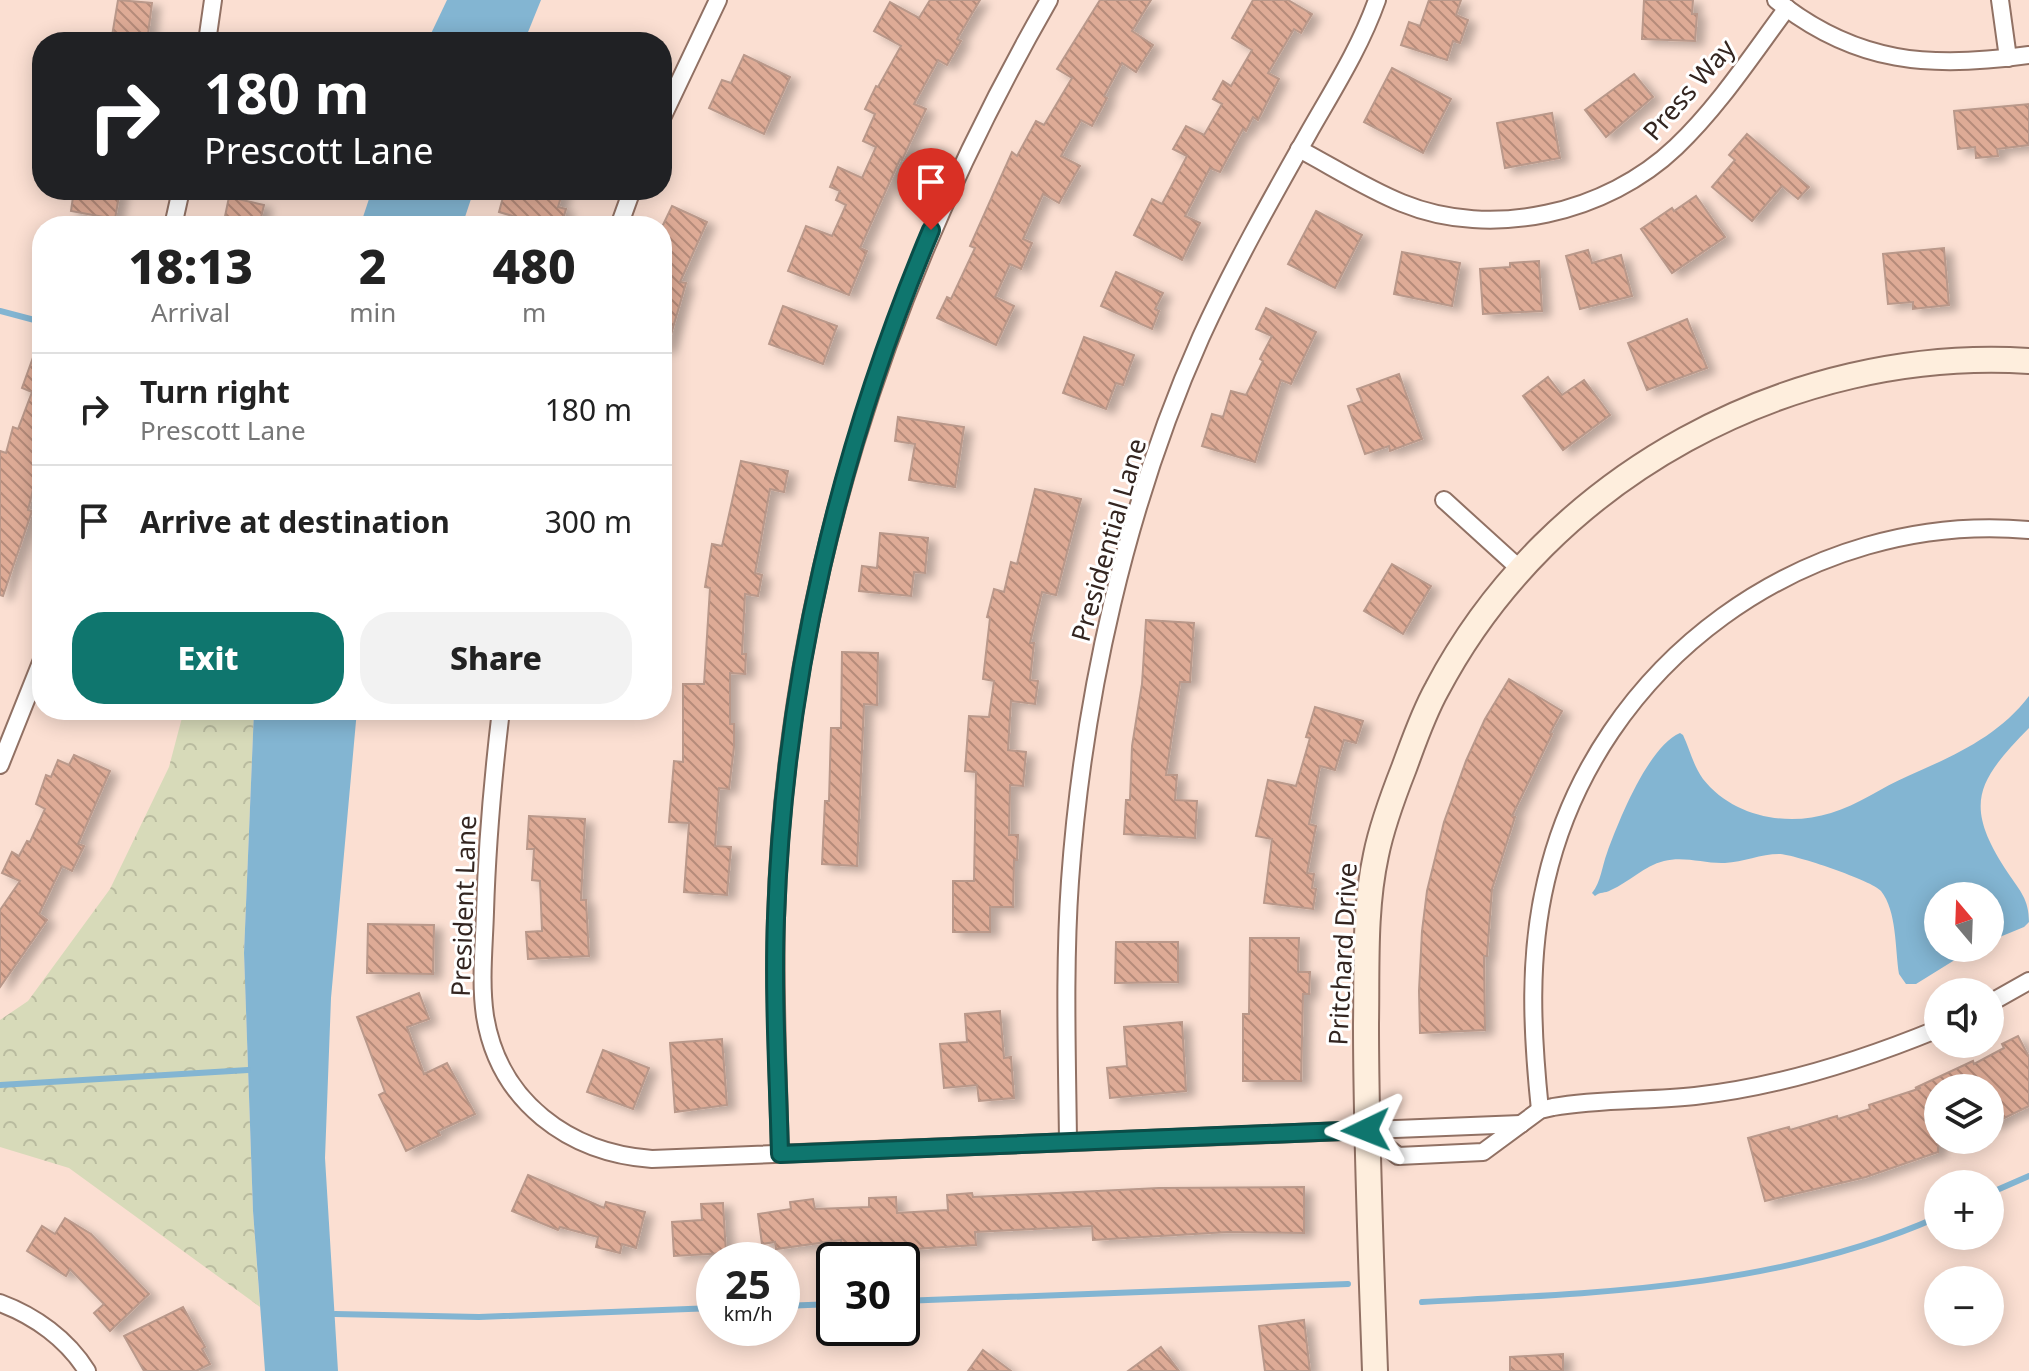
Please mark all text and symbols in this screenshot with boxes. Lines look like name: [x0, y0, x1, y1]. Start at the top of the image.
street label: Press Way: [1634, 30, 1743, 148]
text: 180 m: [204, 54, 369, 130]
icon: right: [72, 64, 176, 168]
text: Prescott Lane: [204, 126, 434, 175]
pin: [897, 148, 965, 230]
icon: arrive: [909, 160, 953, 204]
text: 18:13: [128, 233, 253, 298]
text: 2: [359, 233, 387, 298]
text: 480: [493, 233, 576, 298]
text: Arrival: [151, 294, 230, 330]
text: min: [349, 294, 396, 330]
text: m: [522, 294, 546, 330]
text: Turn right: [140, 371, 290, 412]
icon: right: [72, 387, 116, 431]
text: 180 m: [545, 389, 632, 430]
text: Prescott Lane: [140, 412, 306, 448]
street label: Presidential Lane: [1062, 434, 1154, 645]
icon: arrive: [72, 499, 116, 543]
text: Arrive at destination: [140, 501, 450, 542]
text: 300 m: [545, 501, 632, 542]
button: Exit: [72, 612, 344, 704]
button: Share: [360, 612, 632, 704]
street label: President Lane: [442, 815, 484, 997]
street label: Pritchard Drive: [1319, 862, 1365, 1046]
north arrow: [1924, 882, 2004, 962]
map controls: [1924, 882, 2004, 1346]
button: sound: [1924, 978, 2004, 1058]
button: layers: [1924, 1074, 2004, 1154]
position arrow: [1324, 1088, 1408, 1172]
button: +: [1924, 1170, 2004, 1250]
speed limit sign: 30: [816, 1242, 920, 1346]
text: 25: [725, 1256, 771, 1311]
button: −: [1924, 1266, 2004, 1346]
text: km/h: [723, 1300, 773, 1327]

